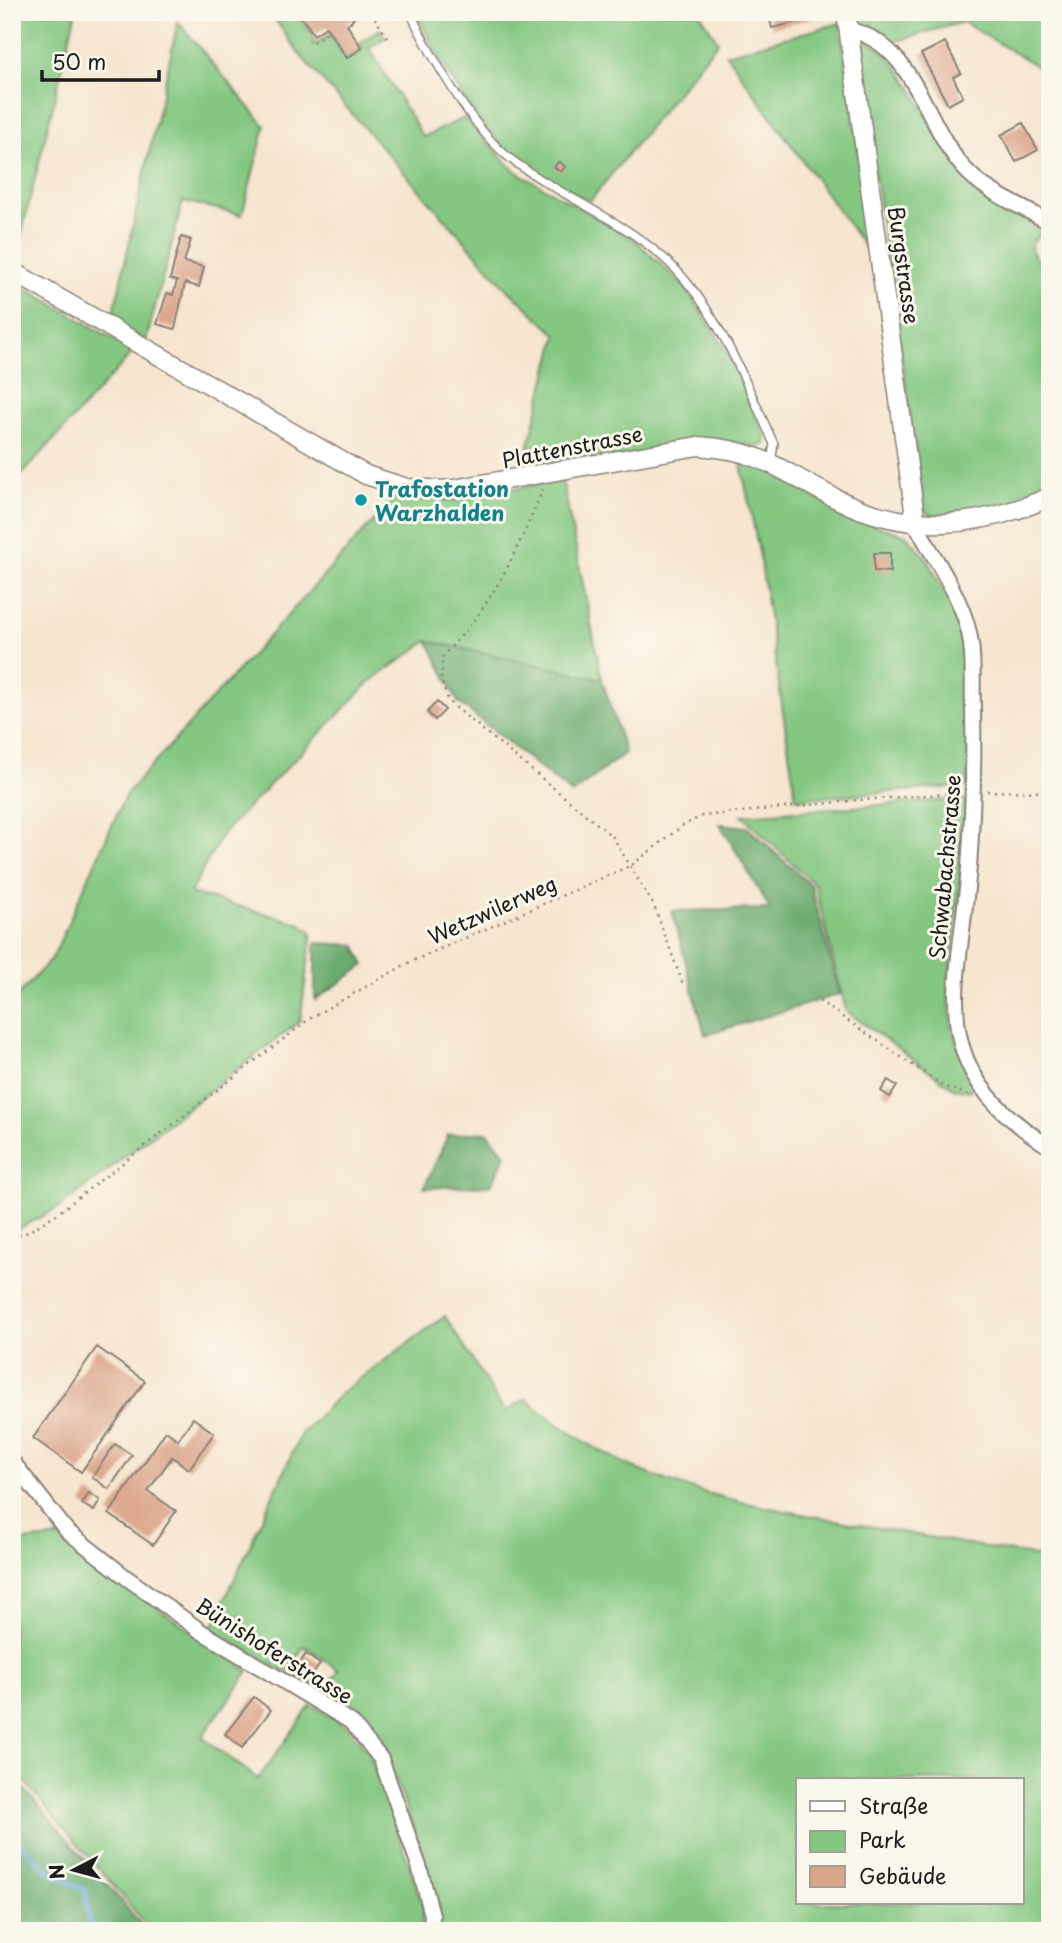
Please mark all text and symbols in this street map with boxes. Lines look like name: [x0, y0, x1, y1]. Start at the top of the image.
scale bar: [42, 38, 159, 82]
text: 50 m: [52, 45, 106, 77]
street label: Burgstrasse: [881, 204, 929, 326]
street label: Plattenstrasse: [499, 417, 645, 475]
place label: Trafostation Warzhalden: [375, 472, 509, 528]
marker: Trafostation Warzhalden: [353, 492, 369, 508]
street label: Schwabachstrasse: [920, 773, 968, 961]
street label: Wetzwilerweg: [422, 866, 562, 952]
street label: Bünishoferstrasse: [190, 1589, 360, 1711]
legend: [796, 1778, 1024, 1904]
text: Straße: [859, 1789, 928, 1821]
text: Park: [859, 1823, 906, 1855]
north arrow: [38, 1834, 108, 1904]
text: Gebäude: [859, 1859, 946, 1891]
text: N: [41, 1863, 71, 1881]

